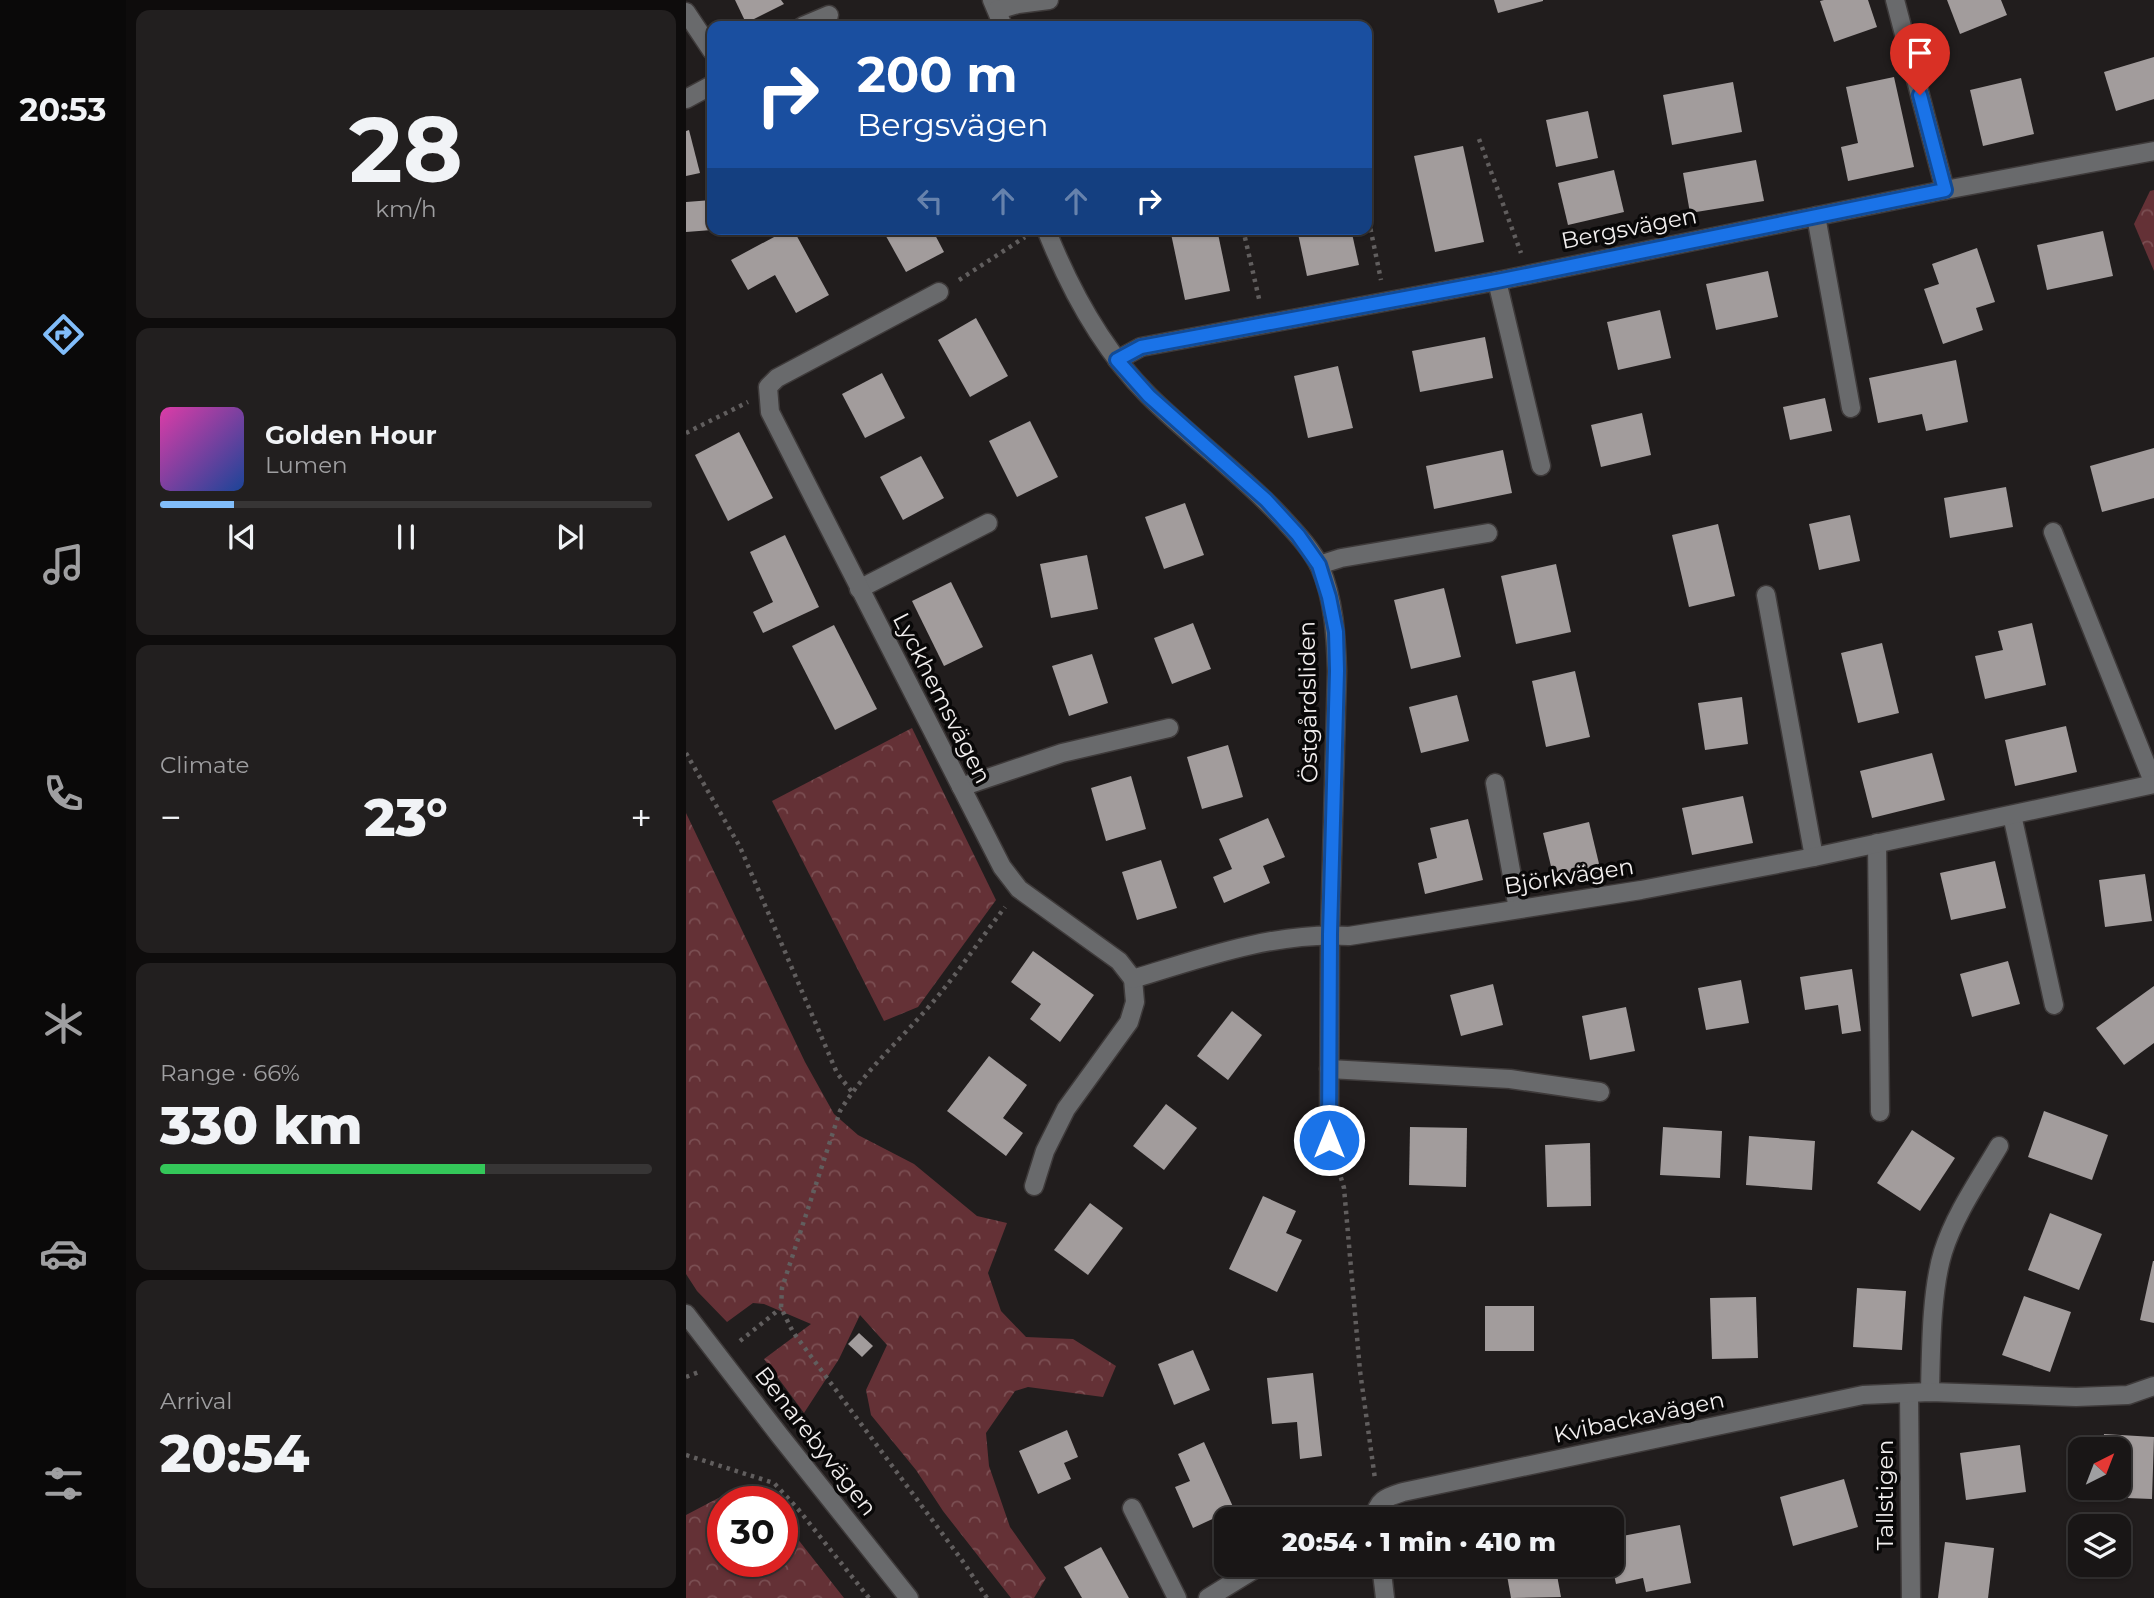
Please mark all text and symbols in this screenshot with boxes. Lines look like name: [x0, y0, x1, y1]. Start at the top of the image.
pin: [1890, 23, 1950, 95]
icon: arrive: [1901, 34, 1939, 72]
text: 200 m: [857, 45, 1018, 104]
icon: right: [742, 49, 833, 140]
text: 20:53: [20, 90, 106, 129]
text: 28: [349, 94, 463, 205]
text: Bergsvägen: [857, 105, 1049, 144]
icon: left: [911, 182, 949, 220]
icon: ahead: [984, 182, 1022, 220]
icon: ahead: [1057, 182, 1095, 220]
icon: right: [1130, 182, 1168, 220]
text: km/h: [375, 195, 437, 223]
street label: Bergsvägen: [1559, 201, 1699, 255]
icon: directions: [39, 310, 88, 359]
text: Golden Hour: [265, 419, 437, 451]
text: Lumen: [265, 451, 348, 479]
icon: previous: [223, 518, 261, 556]
icon: pause: [387, 518, 425, 556]
icon: next: [551, 518, 589, 556]
icon: music: [39, 540, 88, 589]
street label: Lyckhemsvägen: [887, 608, 997, 788]
street label: Östgårdsliden: [1293, 621, 1323, 783]
text: Climate: [160, 751, 249, 779]
icon: phone: [39, 769, 88, 818]
text: 23°: [364, 786, 448, 849]
text: −: [160, 794, 182, 841]
text: +: [630, 794, 652, 841]
street label: Björkvägen: [1502, 852, 1636, 900]
icon: climate: [39, 999, 88, 1048]
text: Range · 66%: [160, 1059, 300, 1087]
text: 330 km: [160, 1094, 363, 1157]
position arrow: [1292, 1103, 1366, 1177]
icon: car: [39, 1229, 88, 1278]
street label: Benarebyvägen: [749, 1361, 883, 1521]
street label: Kvibackavägen: [1551, 1385, 1727, 1449]
text: Arrival: [160, 1387, 233, 1415]
text: 20:54: [160, 1422, 309, 1485]
north arrow: [2068, 1437, 2132, 1500]
map controls: [2068, 1437, 2131, 1577]
street label: Tallstigen: [1871, 1440, 1899, 1550]
icon: filters: [39, 1459, 88, 1508]
speed limit sign: 30: [707, 1486, 798, 1577]
button: layers: [2068, 1514, 2131, 1577]
text: 20:54 · 1 min · 410 m: [1282, 1526, 1556, 1558]

